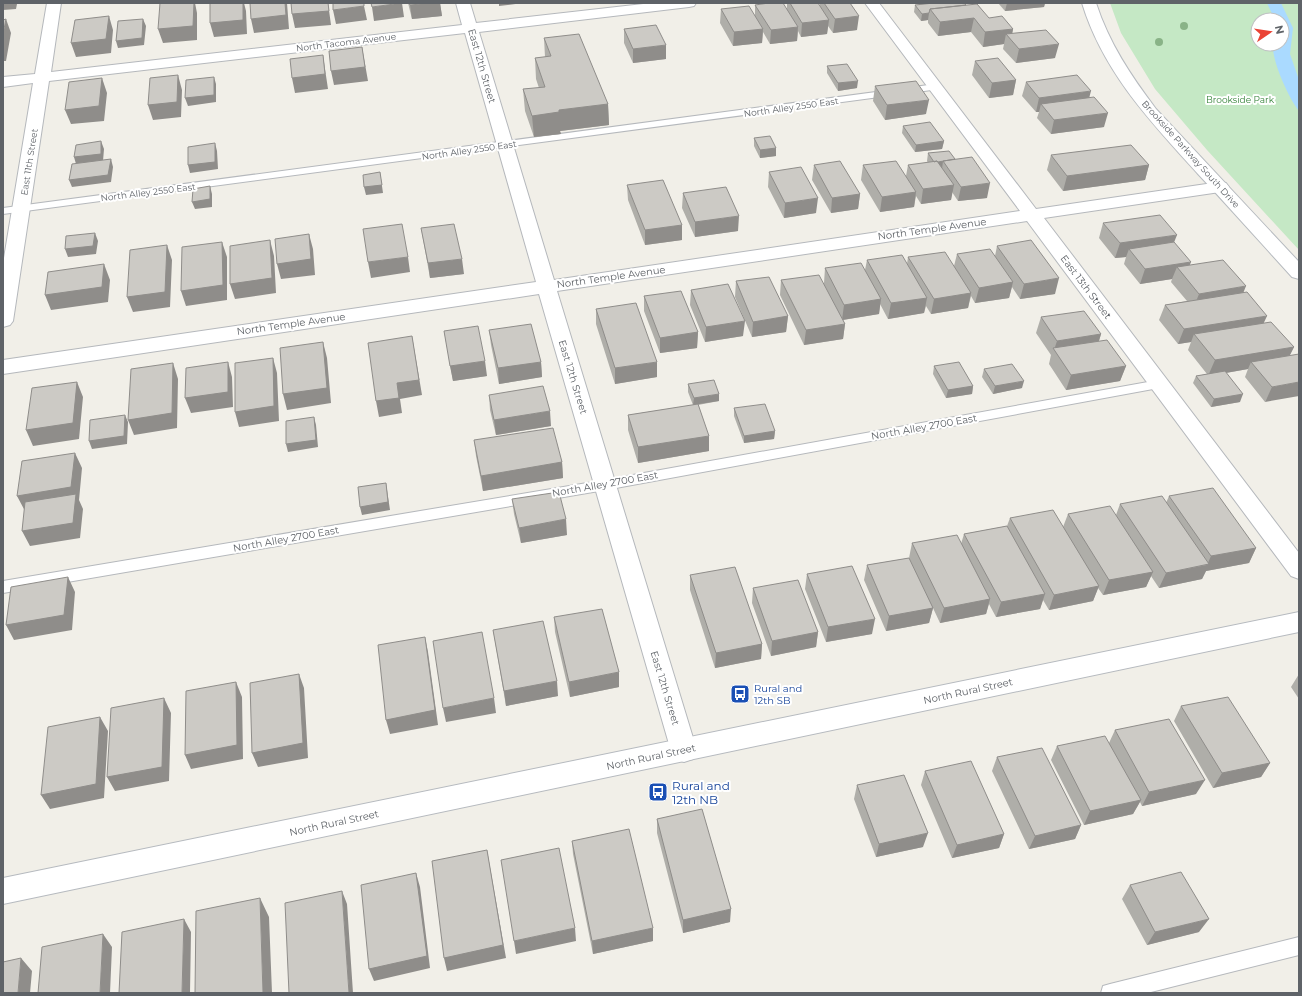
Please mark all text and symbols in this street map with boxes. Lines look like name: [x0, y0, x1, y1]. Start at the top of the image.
north arrow: [1250, 12, 1290, 52]
text: N: [1272, 24, 1288, 36]
street label: East 12th Street: [465, 27, 499, 105]
street label: North Tacoma Avenue: [295, 30, 397, 54]
park label: Brookside Park: [1206, 94, 1275, 105]
street label: North Alley 2550 East: [743, 95, 839, 119]
street label: Brookside Parkway South Drive: [1140, 98, 1243, 210]
street label: East 11th Street: [18, 127, 40, 196]
street label: North Alley 2550 East: [421, 138, 517, 162]
street label: North Alley 2550 East: [100, 181, 196, 203]
street label: North Temple Avenue: [877, 215, 987, 243]
street label: East 13th Street: [1058, 252, 1114, 322]
street label: North Temple Avenue: [556, 263, 666, 291]
street label: North Temple Avenue: [236, 310, 346, 338]
street label: East 12th Street: [556, 338, 590, 416]
street label: North Alley 2700 East: [870, 411, 978, 443]
street label: North Alley 2700 East: [551, 468, 659, 500]
street label: North Alley 2700 East: [232, 523, 340, 555]
street label: East 12th Street: [648, 649, 682, 727]
street label: North Rural Street: [922, 675, 1014, 707]
place label: Rural and 12th SB: [754, 682, 802, 707]
bus stop icon: Rural and 12th SB: [729, 683, 751, 705]
street label: North Rural Street: [605, 741, 697, 773]
place label: Rural and 12th NB: [672, 778, 730, 807]
bus stop icon: Rural and 12th NB: [647, 781, 669, 803]
street label: North Rural Street: [288, 807, 380, 839]

